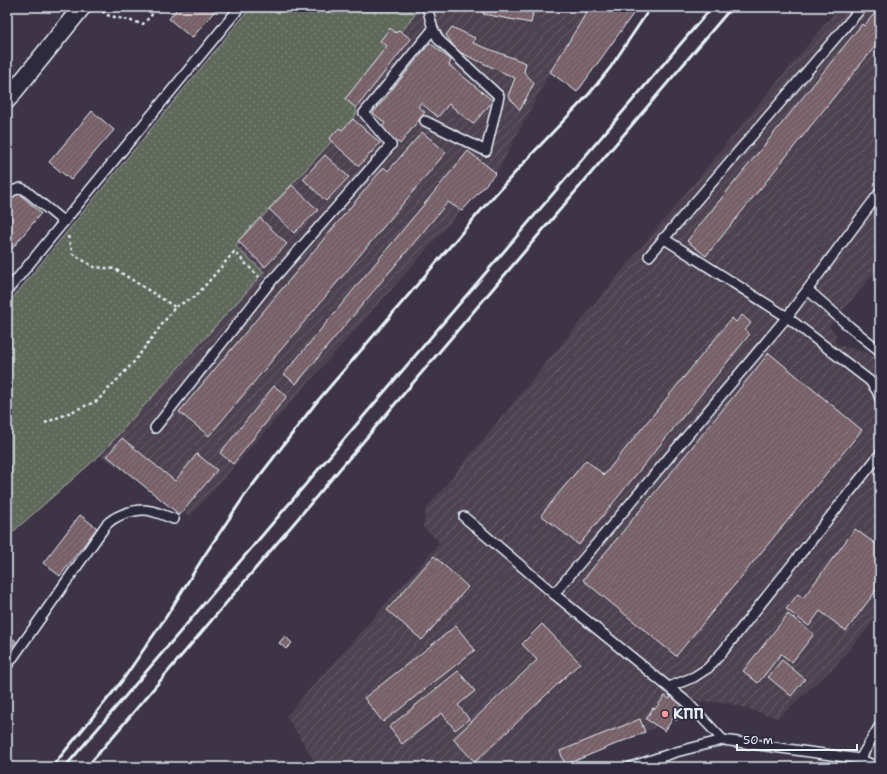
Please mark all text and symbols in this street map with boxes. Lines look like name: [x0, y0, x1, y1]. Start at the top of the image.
place label: КПП: [673, 704, 704, 724]
marker: КПП: [660, 709, 670, 719]
scale bar: [737, 726, 857, 752]
text: 50 m: [743, 732, 773, 748]

